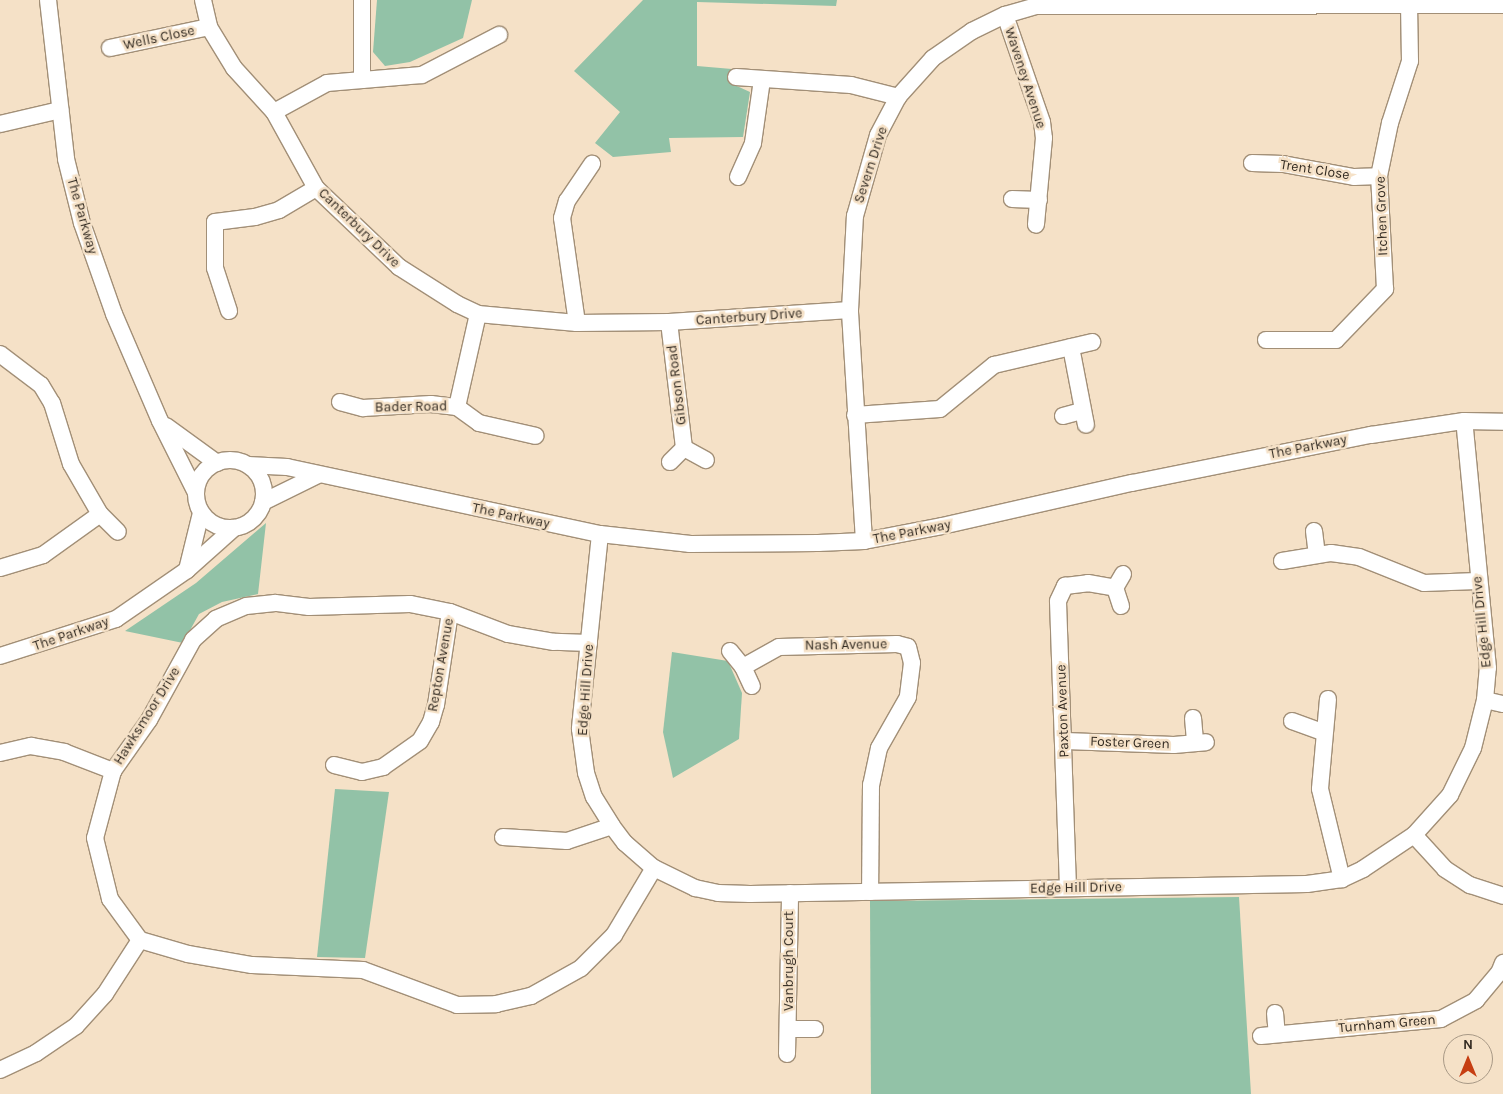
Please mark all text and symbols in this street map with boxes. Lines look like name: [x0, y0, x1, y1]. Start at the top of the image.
street label: Wells Close: [122, 22, 196, 54]
street label: Waveney Avenue: [1001, 25, 1049, 131]
street label: Severn Drive: [851, 125, 891, 205]
street label: Trent Close: [1279, 156, 1351, 184]
street label: The Parkway: [63, 176, 101, 256]
street label: Itchen Grove: [1372, 176, 1392, 256]
street label: Canterbury Drive: [315, 185, 403, 271]
street label: Canterbury Drive: [695, 305, 803, 329]
street label: Gibson Road: [664, 344, 690, 426]
street label: Bader Road: [375, 398, 447, 416]
street label: The Parkway: [1268, 431, 1348, 463]
street label: The Parkway: [471, 500, 551, 532]
street label: The Parkway: [872, 516, 952, 548]
street label: Edge Hill Drive: [1469, 575, 1495, 669]
street label: The Parkway: [31, 613, 111, 655]
street label: Repton Avenue: [425, 617, 457, 713]
street label: Nash Avenue: [805, 636, 887, 654]
street label: Edge Hill Drive: [574, 644, 598, 736]
street label: Hawksmoor Drive: [110, 664, 184, 768]
street label: Paxton Avenue: [1053, 664, 1073, 758]
street label: Foster Green: [1090, 733, 1170, 753]
street label: Edge Hill Drive: [1030, 879, 1122, 897]
street label: Vanbrugh Court: [781, 911, 797, 1011]
street label: Turnham Green: [1338, 1011, 1436, 1037]
north arrow: [1443, 1034, 1493, 1084]
text: N: [1463, 1036, 1473, 1053]

